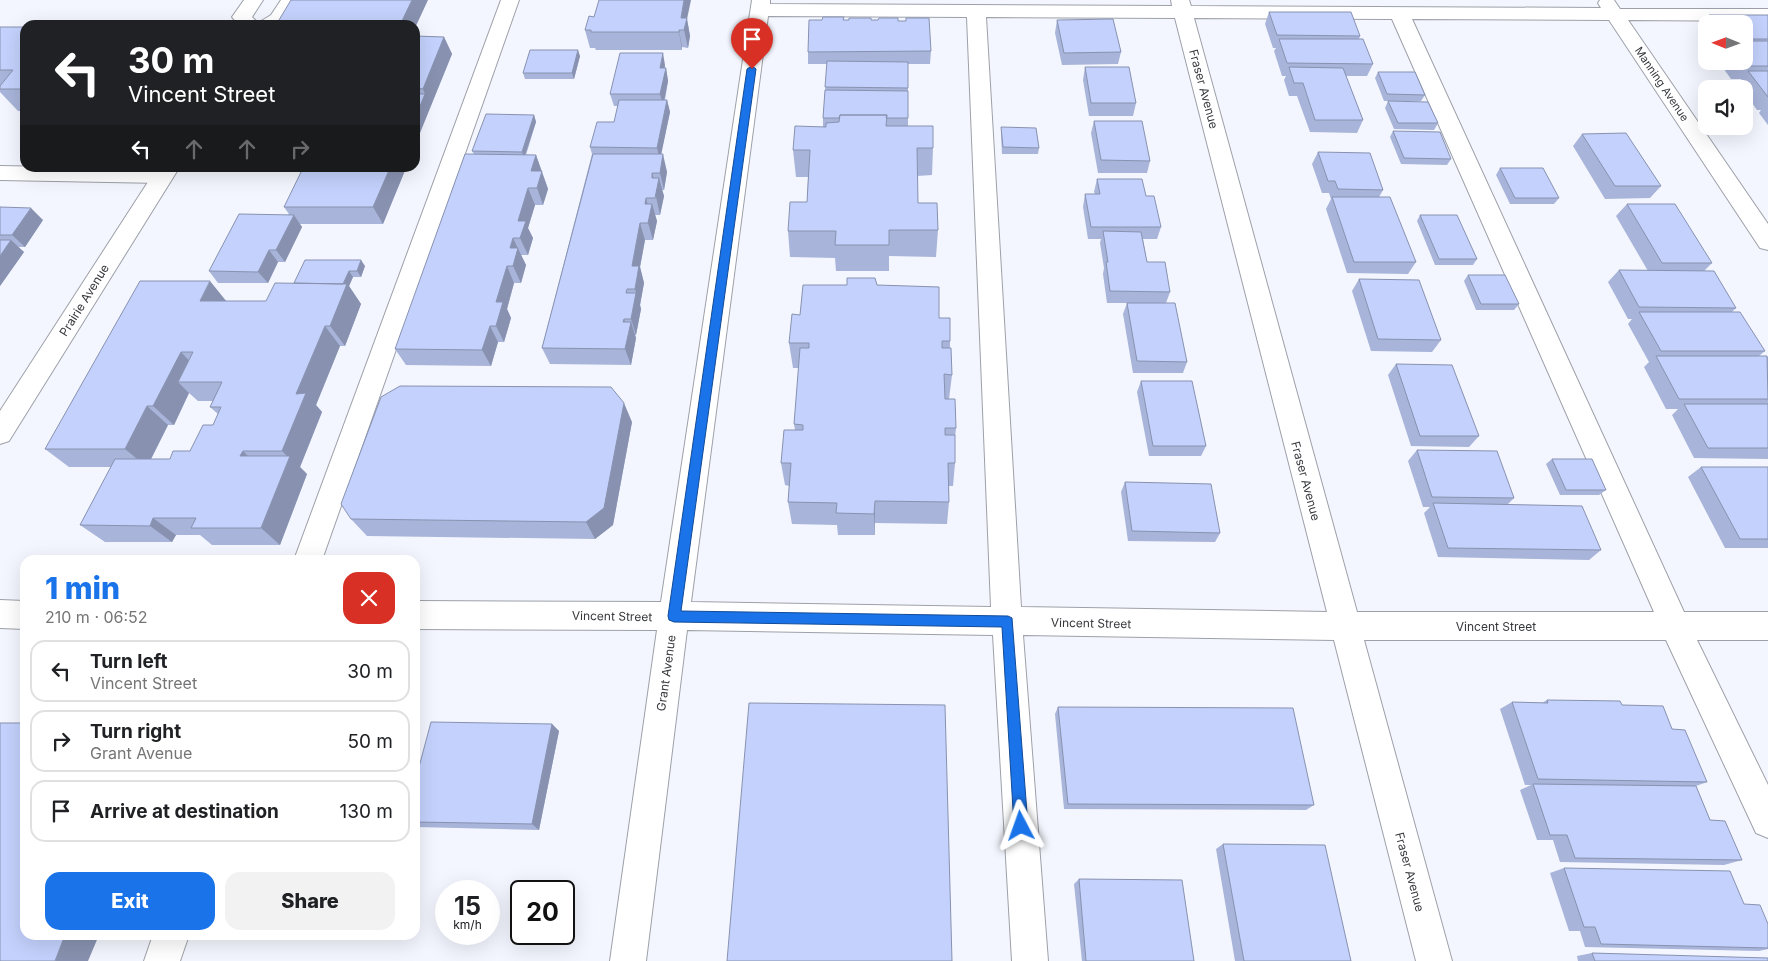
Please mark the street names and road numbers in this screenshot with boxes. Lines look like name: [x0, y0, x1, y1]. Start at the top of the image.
street label: Manning Avenue: [1632, 44, 1692, 124]
street label: Fraser Avenue: [1186, 48, 1222, 130]
street label: Prairie Avenue: [56, 261, 112, 339]
street label: Fraser Avenue: [1288, 440, 1324, 522]
street label: Vincent Street: [572, 608, 652, 624]
street label: Vincent Street: [1051, 615, 1131, 631]
street label: Vincent Street: [1456, 619, 1536, 634]
street label: Grant Avenue: [653, 634, 679, 712]
street label: Fraser Avenue: [1392, 831, 1428, 913]

